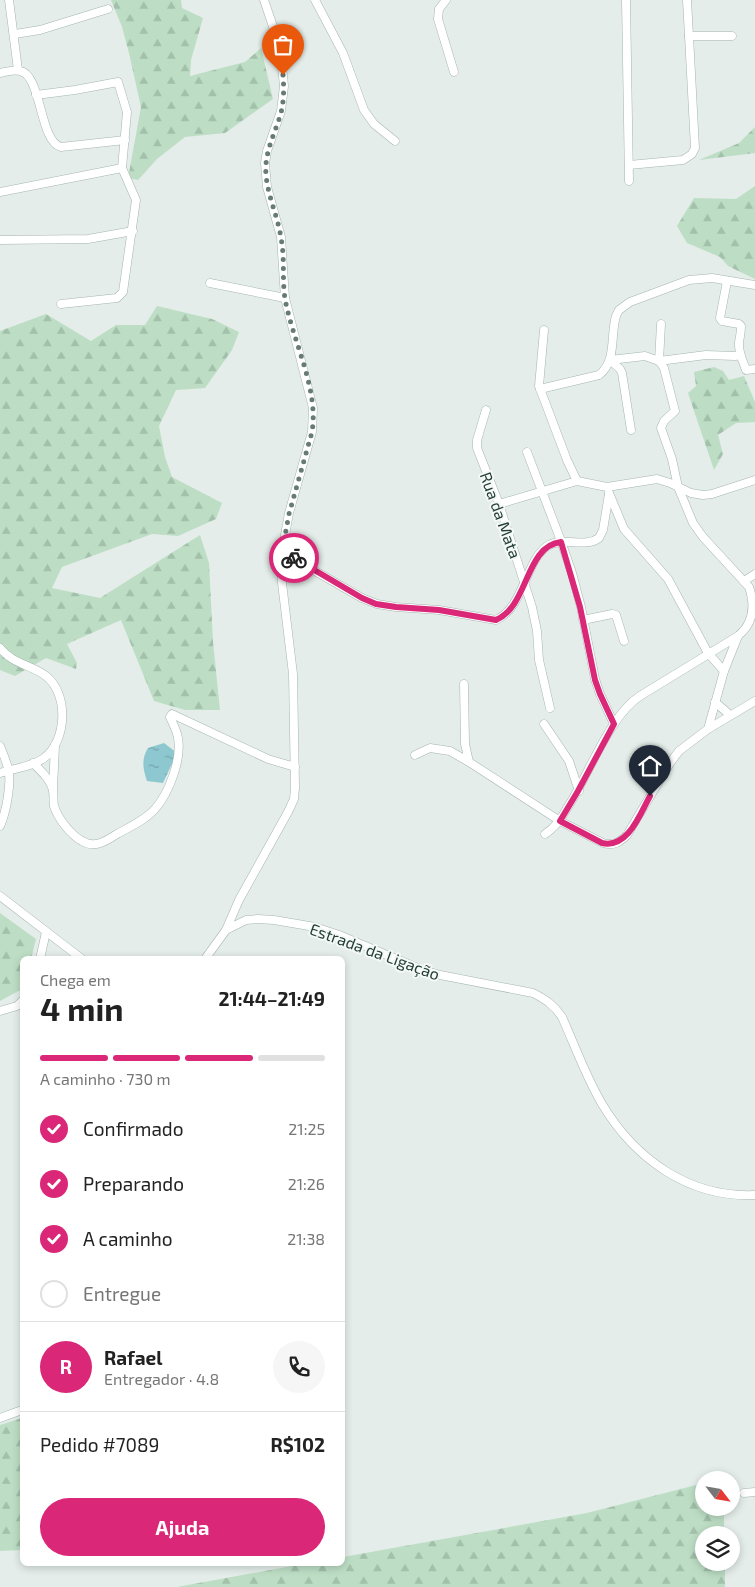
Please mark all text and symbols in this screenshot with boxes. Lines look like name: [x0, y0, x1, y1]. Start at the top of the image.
pin: [262, 24, 304, 75]
icon: bag: [269, 31, 297, 59]
street label: Rua da Mata: [477, 469, 525, 561]
courier: [269, 533, 319, 583]
icon: bike: [280, 544, 308, 572]
pin: [629, 745, 671, 796]
icon: home: [636, 752, 664, 780]
street label: Estrada da Ligação: [307, 919, 443, 984]
text: Chega em: [40, 970, 111, 989]
text: 21:44–21:49: [219, 987, 325, 1010]
text: 4 min: [40, 989, 124, 1027]
text: A caminho · 730 m: [40, 1069, 171, 1088]
icon: check: [40, 1115, 68, 1143]
text: Confirmado: [83, 1117, 184, 1140]
text: 21:25: [288, 1119, 325, 1138]
icon: check: [40, 1170, 68, 1198]
text: Preparando: [83, 1172, 184, 1195]
text: 21:26: [288, 1174, 325, 1193]
icon: check: [40, 1225, 68, 1253]
text: A caminho: [83, 1227, 173, 1250]
text: 21:38: [287, 1229, 325, 1248]
text: Entregue: [83, 1282, 161, 1305]
button: phone: [273, 1341, 325, 1393]
text: Rafael: [104, 1346, 163, 1369]
text: R: [60, 1355, 72, 1378]
text: Entregador · 4.8: [104, 1369, 219, 1388]
text: Pedido #7089: [40, 1433, 159, 1456]
text: R$102: [270, 1433, 325, 1456]
north arrow: [695, 1471, 740, 1516]
map controls: [695, 1471, 740, 1571]
button: Ajuda: [40, 1498, 325, 1556]
button: layers: [695, 1526, 740, 1571]

